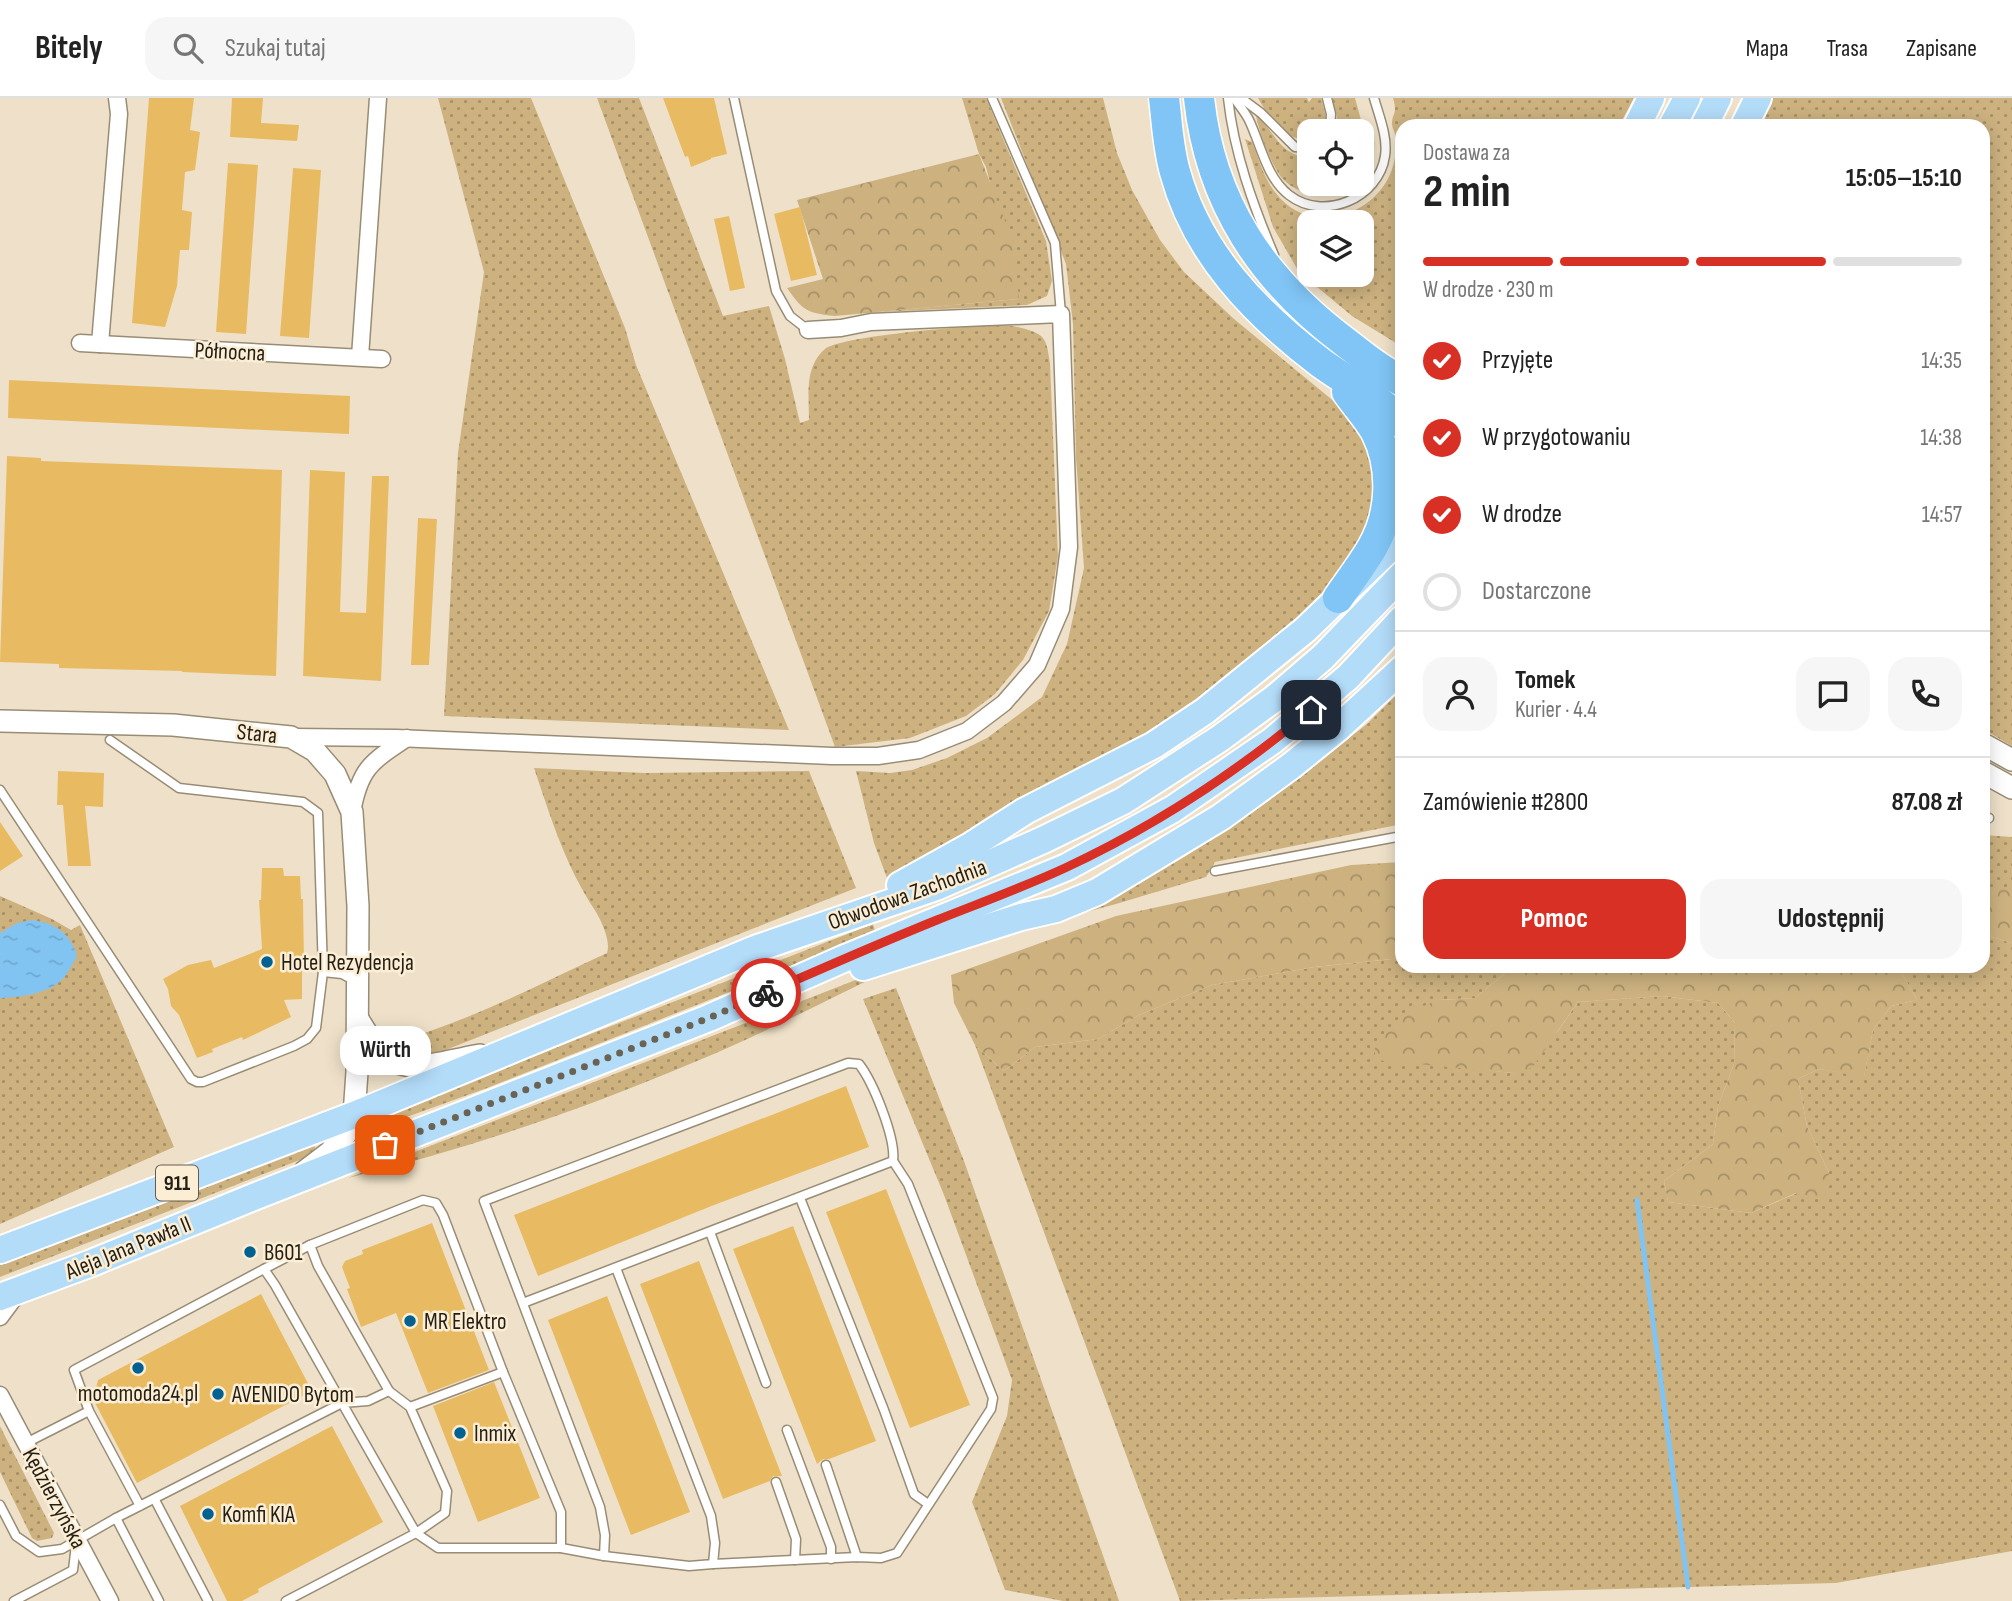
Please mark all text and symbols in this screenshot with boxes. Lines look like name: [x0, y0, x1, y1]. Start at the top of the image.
search box: [145, 17, 635, 80]
text: Bitely: [35, 28, 103, 68]
icon: search: [169, 29, 207, 67]
text: Szukaj tutaj: [225, 33, 326, 64]
text: Mapa: [1746, 34, 1789, 63]
text: Trasa: [1827, 34, 1868, 63]
text: Zapisane: [1906, 34, 1977, 63]
map controls: [1297, 119, 1374, 287]
button: locate: [1297, 119, 1374, 196]
text: Dostawa za: [1423, 139, 1510, 167]
text: 15:05–15:10: [1846, 163, 1962, 194]
text: 2 min: [1423, 165, 1511, 220]
button: layers: [1297, 210, 1374, 287]
text: W drodze · 230 m: [1423, 276, 1554, 304]
street label: Północna: [194, 336, 266, 368]
icon: check: [1423, 342, 1461, 380]
text: Przyjęte: [1482, 345, 1553, 376]
text: 14:35: [1921, 347, 1962, 375]
icon: check: [1423, 419, 1461, 457]
text: W przygotowaniu: [1482, 422, 1631, 453]
text: 14:38: [1920, 424, 1962, 452]
icon: check: [1423, 496, 1461, 534]
text: W drodze: [1482, 499, 1562, 530]
text: 14:57: [1922, 501, 1962, 529]
text: Dostarczone: [1482, 576, 1591, 607]
button: person: [1423, 657, 1497, 731]
button: chat: [1796, 657, 1870, 731]
button: phone: [1888, 657, 1962, 731]
text: Tomek: [1515, 665, 1575, 696]
pin: [1281, 680, 1341, 740]
icon: home: [1292, 691, 1330, 729]
text: Kurier · 4.4: [1515, 696, 1597, 724]
street label: Stara: [235, 718, 279, 750]
text: Zamówienie #2800: [1423, 787, 1588, 818]
text: 87.08 zł: [1891, 787, 1962, 818]
street label: Obwodowa Zachodnia: [824, 853, 990, 937]
button: Pomoc: [1423, 879, 1686, 959]
button: Udostępnij: [1700, 879, 1962, 959]
place label: Hotel Rezydencja: [281, 949, 414, 977]
marker: Hotel Rezydencja: [259, 954, 275, 970]
courier: [731, 958, 801, 1028]
icon: bike: [747, 974, 785, 1012]
callout: Würth: [340, 1026, 430, 1075]
text: Würth: [360, 1036, 411, 1064]
pin: [355, 1115, 415, 1175]
icon: bag: [366, 1126, 404, 1164]
road number: 911: [156, 1166, 198, 1200]
street label: Aleja Jana Pawła II: [60, 1210, 195, 1286]
place label: B601: [264, 1239, 303, 1267]
marker: B601: [242, 1244, 258, 1260]
place label: MR Elektro: [424, 1308, 507, 1336]
marker: MR Elektro: [402, 1313, 418, 1329]
marker: motomoda24.pl: [130, 1360, 146, 1376]
place label: motomoda24.pl: [78, 1380, 198, 1408]
place label: AVENIDO Bytom: [231, 1381, 354, 1409]
marker: AVENIDO Bytom: [210, 1386, 226, 1402]
place label: Inmix: [474, 1420, 517, 1448]
marker: Inmix: [452, 1425, 468, 1441]
street label: Kędzierzyńska: [16, 1443, 92, 1554]
place label: Komfi KIA: [222, 1501, 295, 1529]
marker: Komfi KIA: [200, 1506, 216, 1522]

